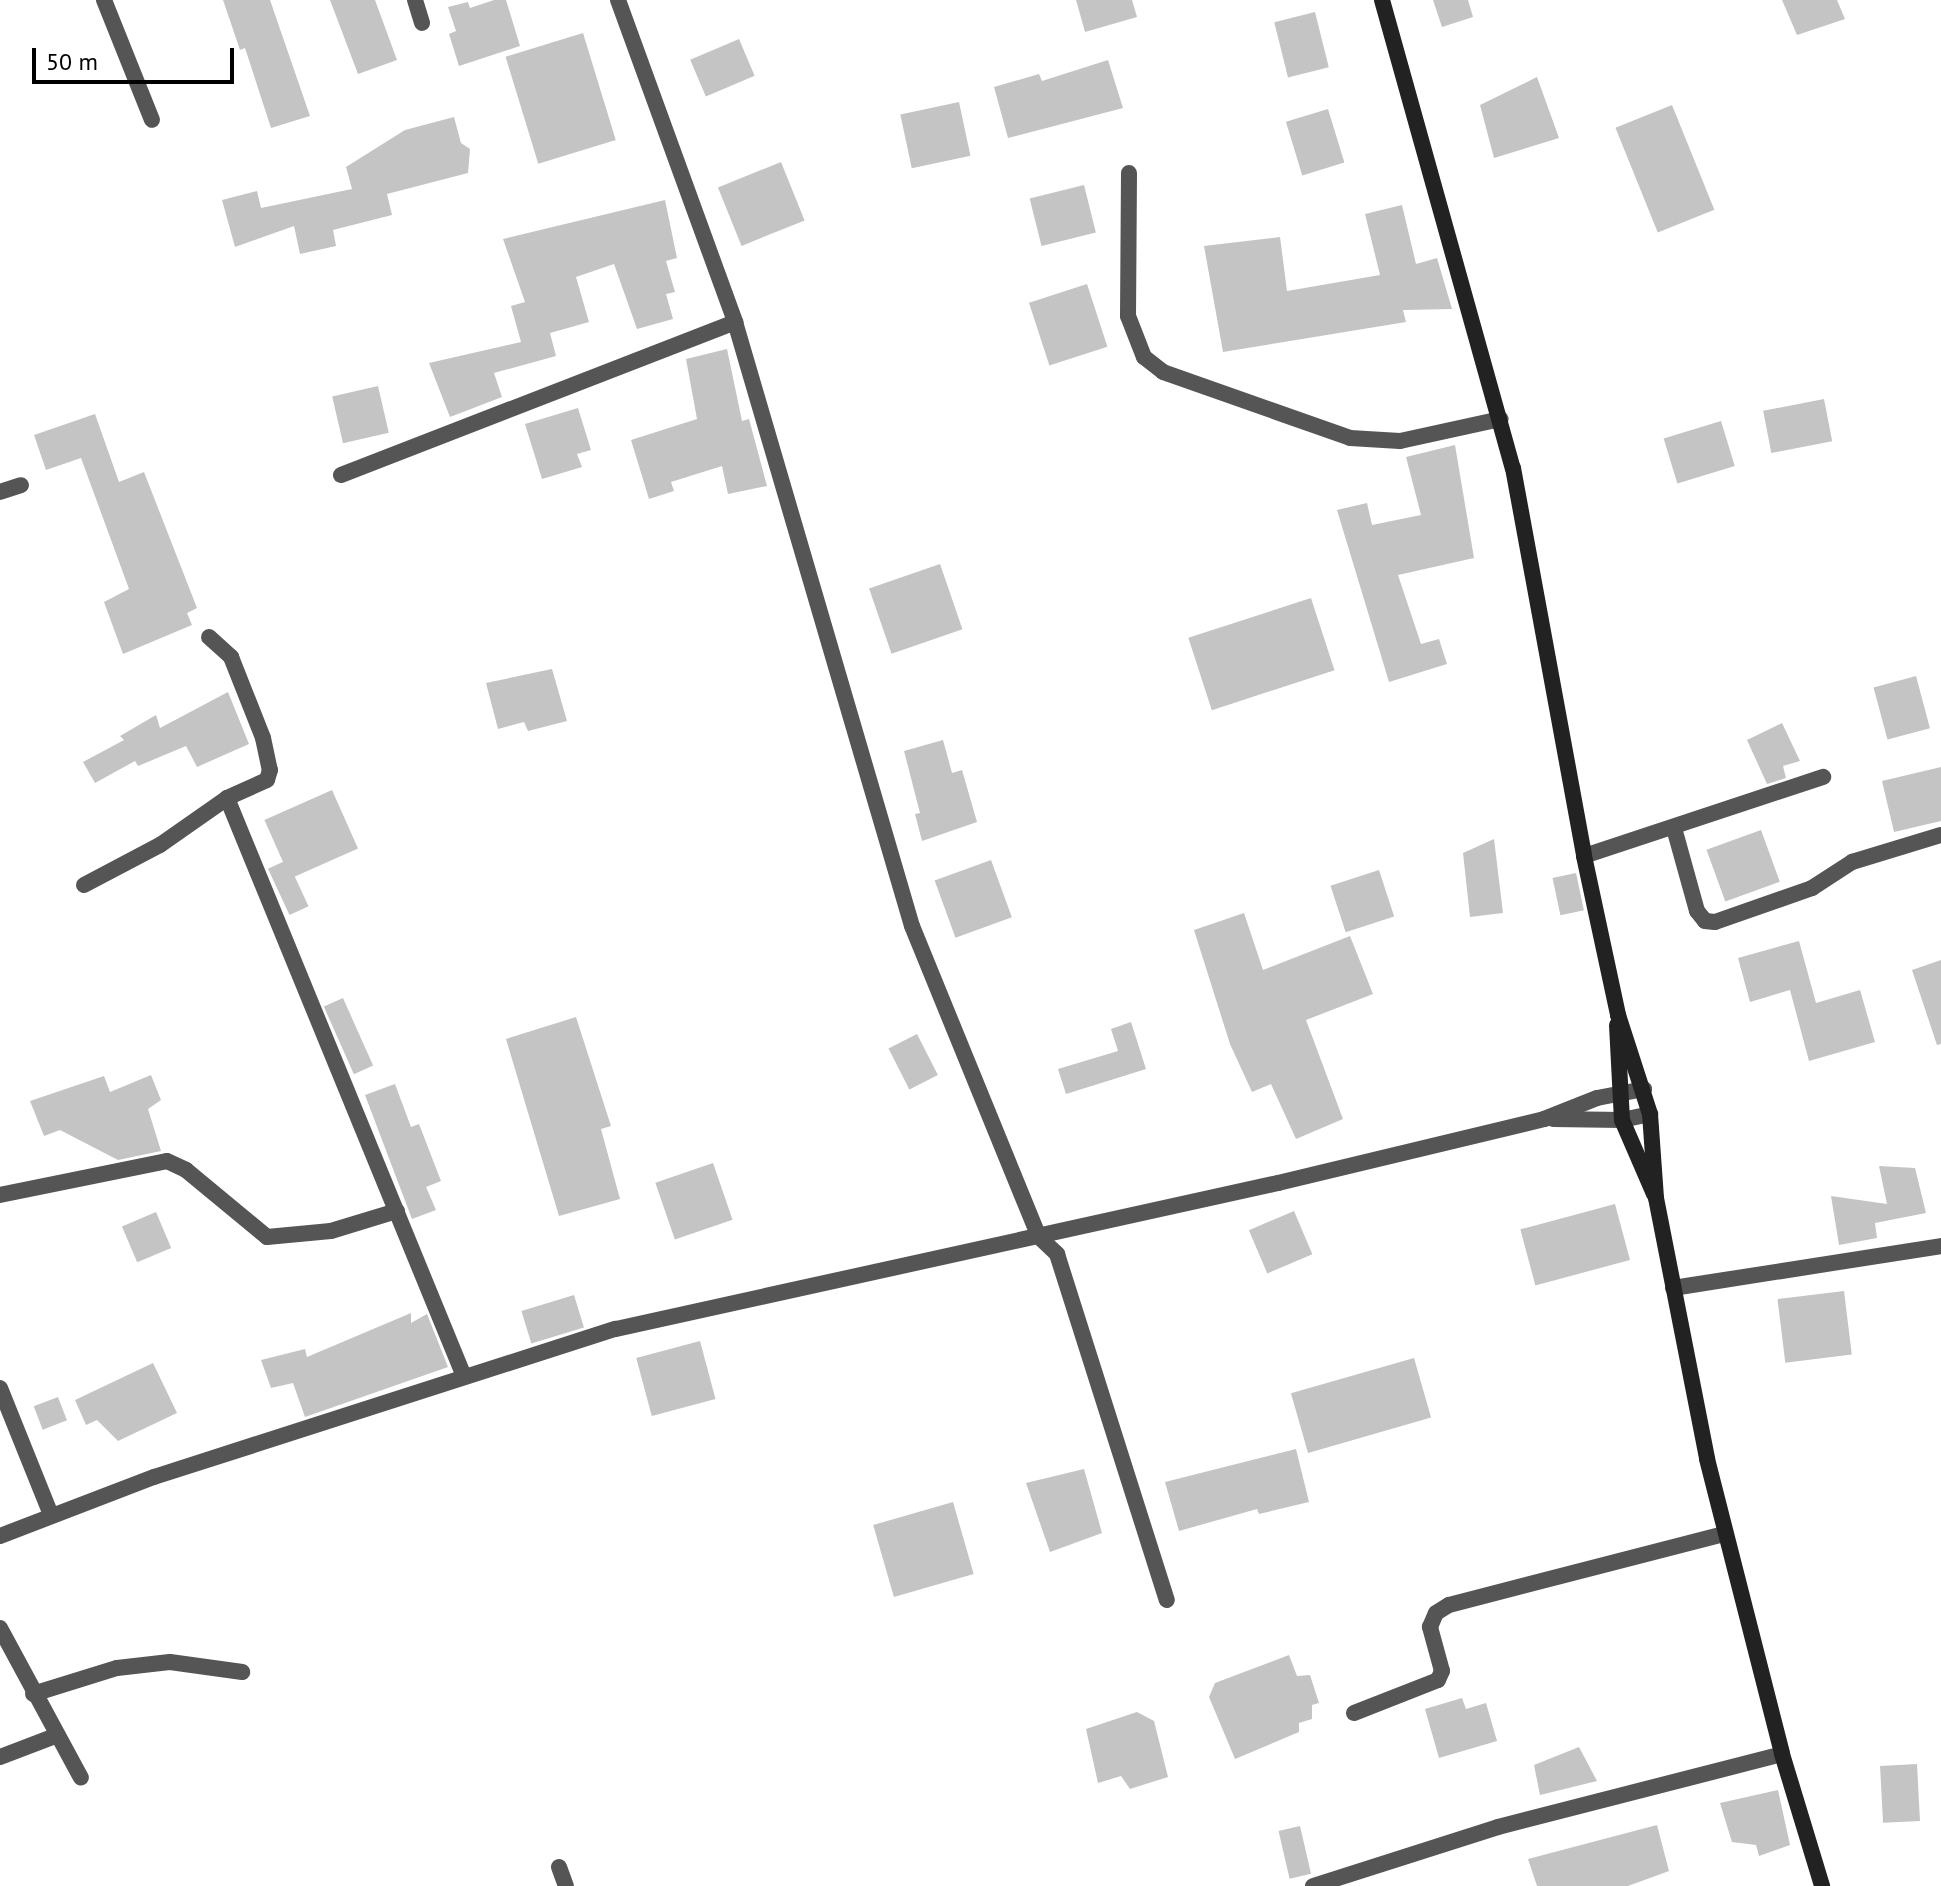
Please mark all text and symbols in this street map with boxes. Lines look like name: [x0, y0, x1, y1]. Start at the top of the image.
scale bar: [36, 32, 238, 82]
text: 50 m: [46, 46, 98, 77]

